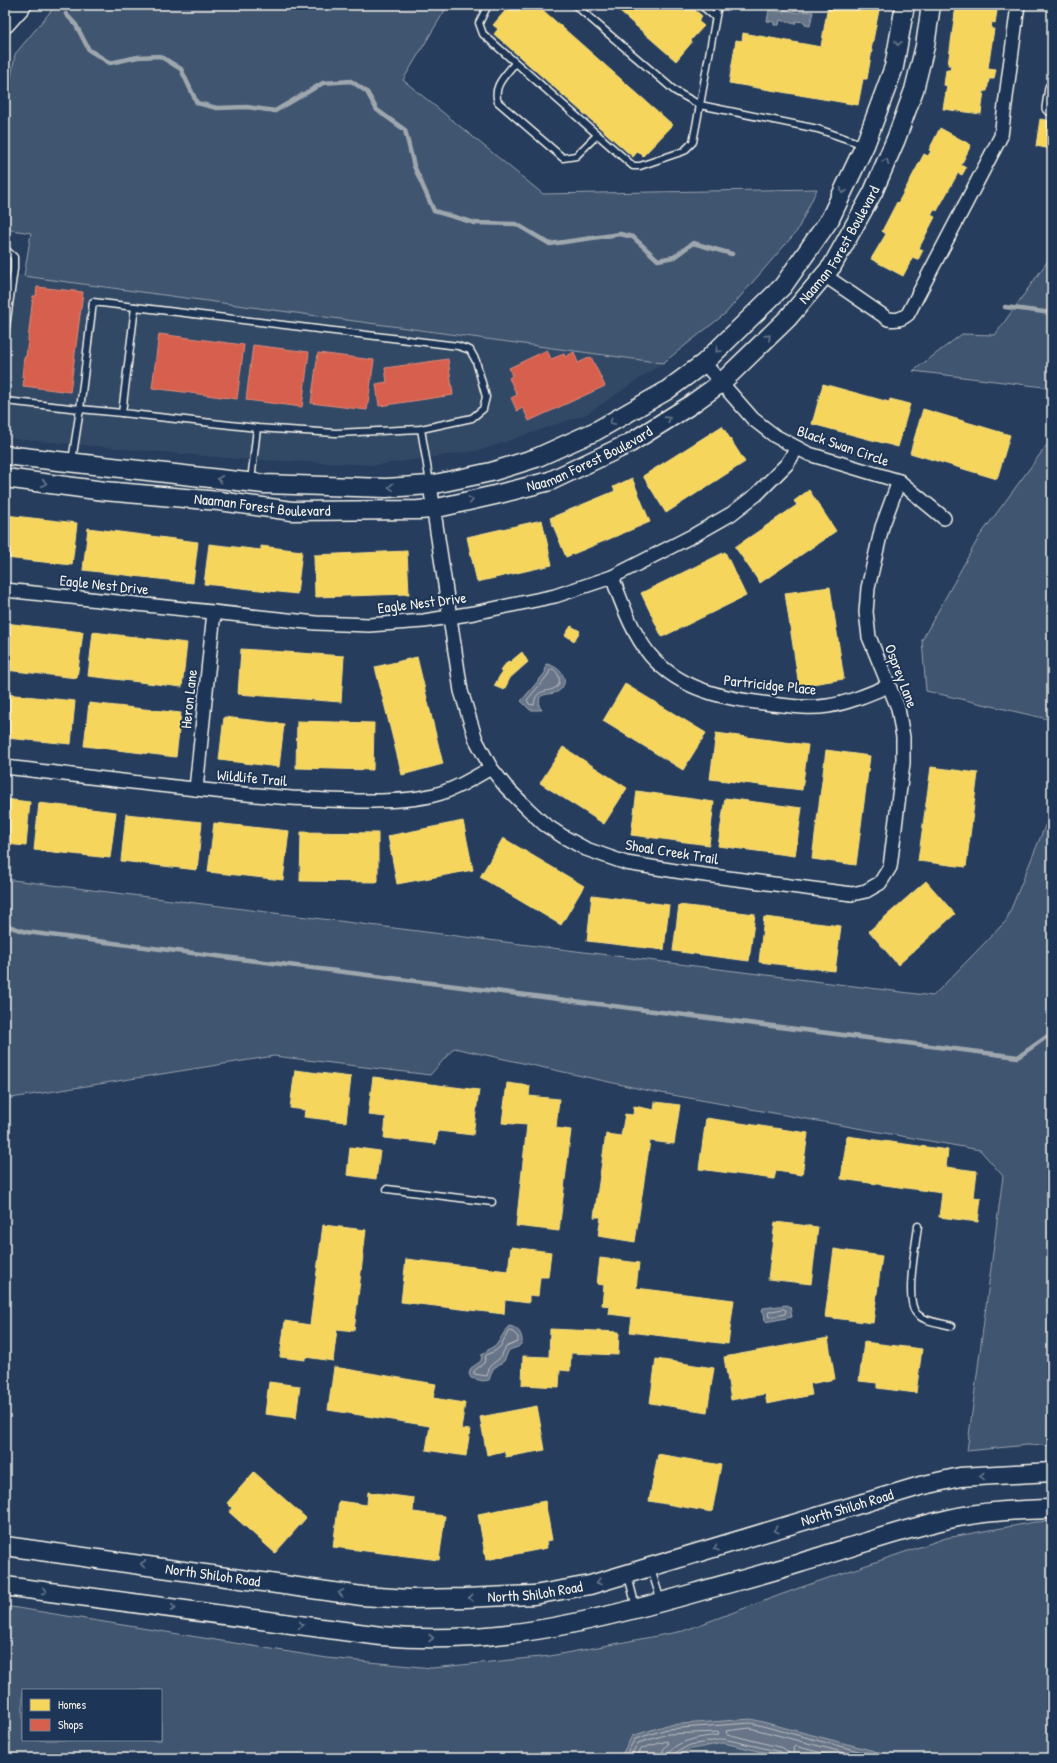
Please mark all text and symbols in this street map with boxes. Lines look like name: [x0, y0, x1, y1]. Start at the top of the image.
one-way arrow: [894, 40, 903, 47]
one-way arrow: [882, 158, 890, 165]
street label: Naaman Forest Boulevard: [793, 182, 884, 308]
one-way arrow: [840, 187, 848, 194]
one-way arrow: [763, 335, 771, 342]
one-way arrow: [715, 345, 723, 353]
one-way arrow: [664, 416, 671, 424]
one-way arrow: [609, 417, 616, 424]
street label: Naaman Forest Boulevard: [524, 420, 656, 497]
street label: Black Swan Circle: [794, 420, 892, 471]
one-way arrow: [216, 475, 223, 484]
one-way arrow: [41, 478, 47, 487]
one-way arrow: [388, 483, 394, 492]
street label: Naaman Forest Boulevard: [193, 488, 331, 521]
one-way arrow: [468, 497, 475, 505]
street label: Eagle Nest Drive: [59, 569, 150, 600]
street label: Eagle Nest Drive: [376, 587, 467, 618]
street label: Osprey Lane: [880, 641, 923, 711]
street label: Heron Lane: [175, 668, 202, 730]
street label: Partricidge Place: [723, 669, 818, 700]
street label: Wildlife Trail: [216, 764, 288, 791]
street label: Shoal Creek Trail: [624, 834, 720, 869]
one-way arrow: [979, 1471, 985, 1480]
street label: North Shiloh Road: [798, 1484, 896, 1531]
one-way arrow: [772, 1525, 779, 1534]
one-way arrow: [713, 1543, 720, 1552]
street label: North Shiloh Road: [164, 1558, 262, 1592]
one-way arrow: [140, 1560, 146, 1569]
street label: North Shiloh Road: [487, 1575, 584, 1607]
one-way arrow: [596, 1577, 603, 1586]
one-way arrow: [41, 1586, 47, 1595]
one-way arrow: [338, 1589, 344, 1598]
one-way arrow: [468, 1594, 474, 1602]
one-way arrow: [169, 1603, 176, 1612]
one-way arrow: [298, 1620, 304, 1629]
one-way arrow: [428, 1634, 434, 1642]
legend: [22, 1689, 162, 1741]
text: Homes: [58, 1696, 86, 1713]
text: Shops: [58, 1716, 84, 1733]

